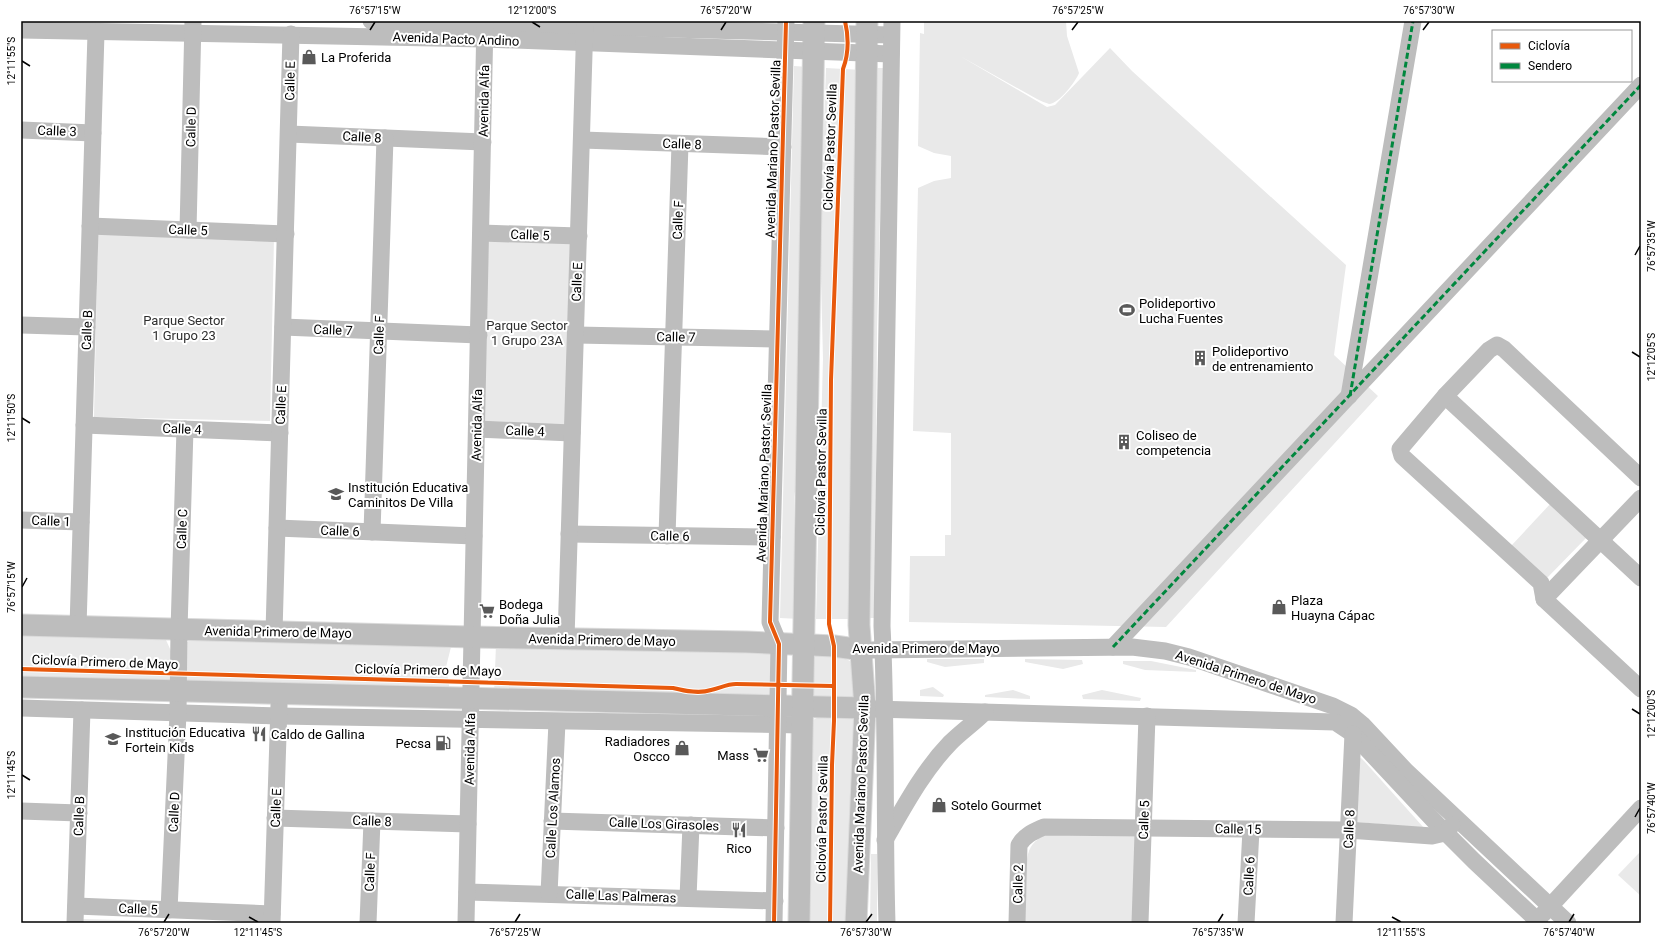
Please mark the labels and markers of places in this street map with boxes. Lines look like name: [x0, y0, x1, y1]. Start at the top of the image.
shop icon: La Proferida: [300, 48, 318, 66]
place label: La Proferida: [321, 50, 391, 65]
place label: Polideportivo Lucha Fuentes: [1139, 296, 1224, 326]
sports icon: Polideportivo Lucha Fuentes: [1118, 301, 1136, 319]
place label: Polideportivo de entrenamiento: [1212, 344, 1313, 374]
building icon: Polideportivo de entrenamiento: [1191, 349, 1209, 367]
place label: Coliseo de competencia: [1136, 428, 1211, 458]
building icon: Coliseo de competencia: [1115, 433, 1133, 451]
place label: Institución Educativa Caminitos De Villa: [348, 480, 468, 510]
school or university icon: Institución Educativa Caminitos De Villa: [327, 485, 345, 503]
place label: Plaza Huayna Cápac: [1291, 593, 1375, 623]
place label: Bodega Doña Julia: [499, 597, 560, 627]
shop icon: Plaza Huayna Cápac: [1270, 598, 1288, 616]
supermarket icon: Bodega Doña Julia: [478, 602, 496, 620]
place label: Institución Educativa Fortein Kids: [125, 725, 245, 755]
restaurant icon: Caldo de Gallina: [250, 725, 268, 743]
place label: Caldo de Gallina: [271, 727, 365, 742]
school or university icon: Institución Educativa Fortein Kids: [104, 730, 122, 748]
fuel station icon: Pecsa: [434, 734, 452, 752]
place label: Radiadores Oscco: [605, 734, 670, 764]
place label: Pecsa: [395, 736, 431, 751]
shop icon: Radiadores Oscco: [673, 739, 691, 757]
supermarket icon: Mass: [752, 746, 770, 764]
place label: Mass: [717, 748, 749, 763]
shop icon: Sotelo Gourmet: [930, 796, 948, 814]
place label: Sotelo Gourmet: [951, 798, 1041, 813]
restaurant icon: Rico: [730, 821, 748, 839]
place label: Rico: [726, 841, 752, 856]

